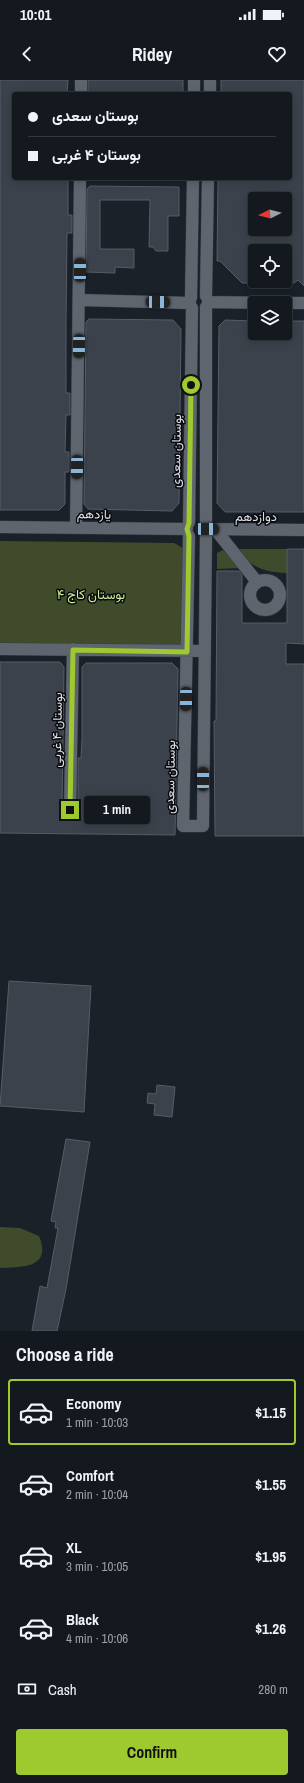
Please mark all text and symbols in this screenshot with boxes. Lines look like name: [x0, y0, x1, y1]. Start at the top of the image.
text: 10:01: [20, 4, 51, 25]
text: Ridey: [132, 42, 172, 67]
icon: back: [16, 43, 38, 65]
icon: heart: [266, 43, 288, 65]
text: بوستان سعدی: [52, 105, 139, 126]
text: بوستان ۴ غربی: [52, 144, 141, 165]
north arrow: [248, 192, 292, 236]
map controls: [248, 192, 292, 340]
button: locate: [248, 244, 292, 288]
car: [74, 258, 86, 282]
car: [146, 296, 170, 308]
button: layers: [248, 296, 292, 340]
car: [73, 334, 85, 358]
route start: [182, 376, 200, 394]
street label: بوستان سعدی: [167, 414, 185, 488]
car: [71, 455, 83, 479]
street label: یازدهم: [77, 505, 111, 523]
street label: دوازدهم: [235, 508, 277, 525]
car: [195, 523, 219, 535]
park label: بوستان کاج ۴: [57, 586, 125, 604]
car: [180, 687, 192, 711]
street label: بوستان ۴ غربی: [48, 692, 66, 768]
street label: بوستان سعدی: [161, 740, 179, 814]
car: [197, 767, 209, 791]
callout: 1 min: [84, 796, 150, 824]
route end: [61, 801, 79, 819]
text: 1 min: [103, 801, 131, 818]
text: Choose a ride: [16, 1342, 114, 1367]
text: Economy: [66, 1393, 121, 1414]
icon: car: [18, 1394, 54, 1430]
text: $1.15: [255, 1402, 286, 1423]
text: 1 min · 10:03: [66, 1414, 128, 1431]
text: Comfort: [66, 1465, 114, 1486]
icon: car: [18, 1466, 54, 1502]
text: $1.55: [255, 1474, 286, 1495]
text: 2 min · 10:04: [66, 1486, 128, 1503]
text: XL: [66, 1537, 82, 1558]
icon: car: [18, 1538, 54, 1574]
text: $1.95: [255, 1546, 286, 1567]
text: 3 min · 10:05: [66, 1558, 128, 1575]
text: Black: [66, 1609, 99, 1630]
icon: car: [18, 1610, 54, 1646]
text: $1.26: [255, 1618, 286, 1639]
text: 4 min · 10:06: [66, 1630, 128, 1647]
icon: cash: [16, 1678, 38, 1700]
text: Cash: [48, 1679, 77, 1700]
text: 280 m: [258, 1681, 288, 1698]
button: Confirm: [16, 1729, 288, 1775]

